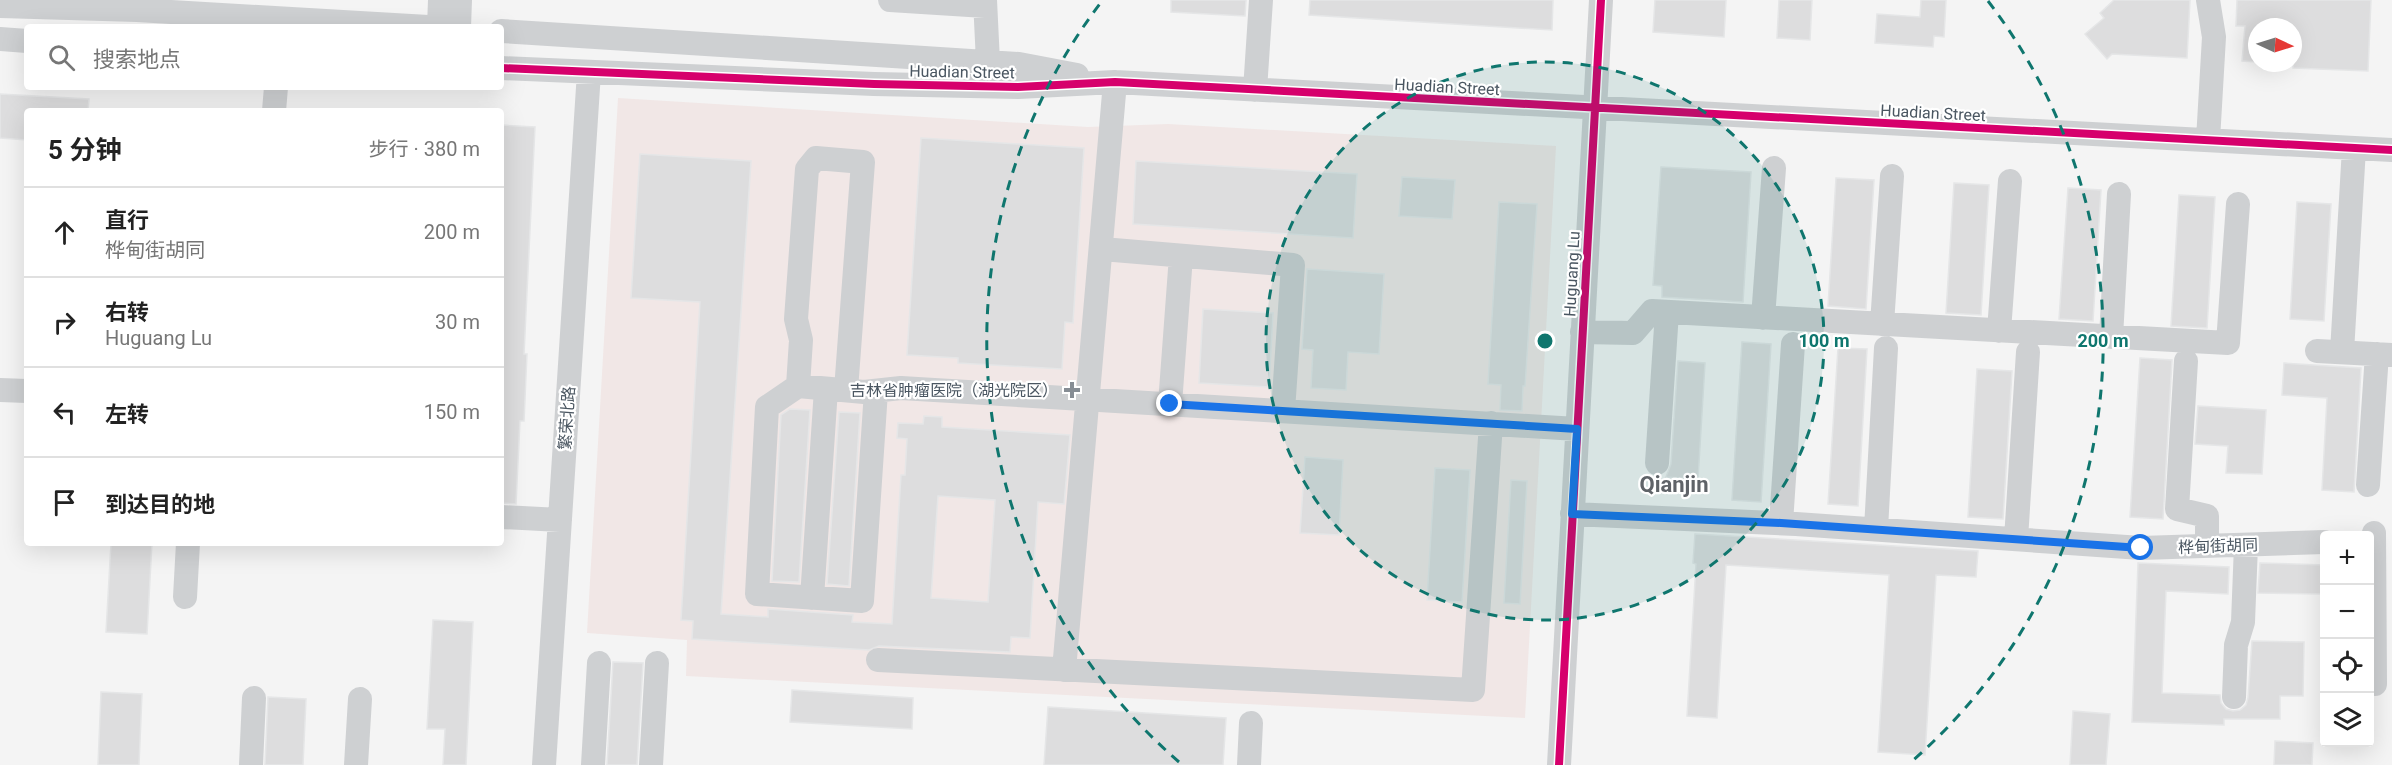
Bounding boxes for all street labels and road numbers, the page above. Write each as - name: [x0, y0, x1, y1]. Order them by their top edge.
- street label: Huadian Street: [909, 62, 1015, 82]
- street label: Huadian Street: [1394, 75, 1500, 99]
- street label: Huadian Street: [1880, 101, 1986, 125]
- street label: Huguang Lu: [1560, 231, 1584, 317]
- street label: 繁荣北路: [555, 385, 579, 451]
- street label: 桦甸街胡同: [2178, 535, 2258, 557]

